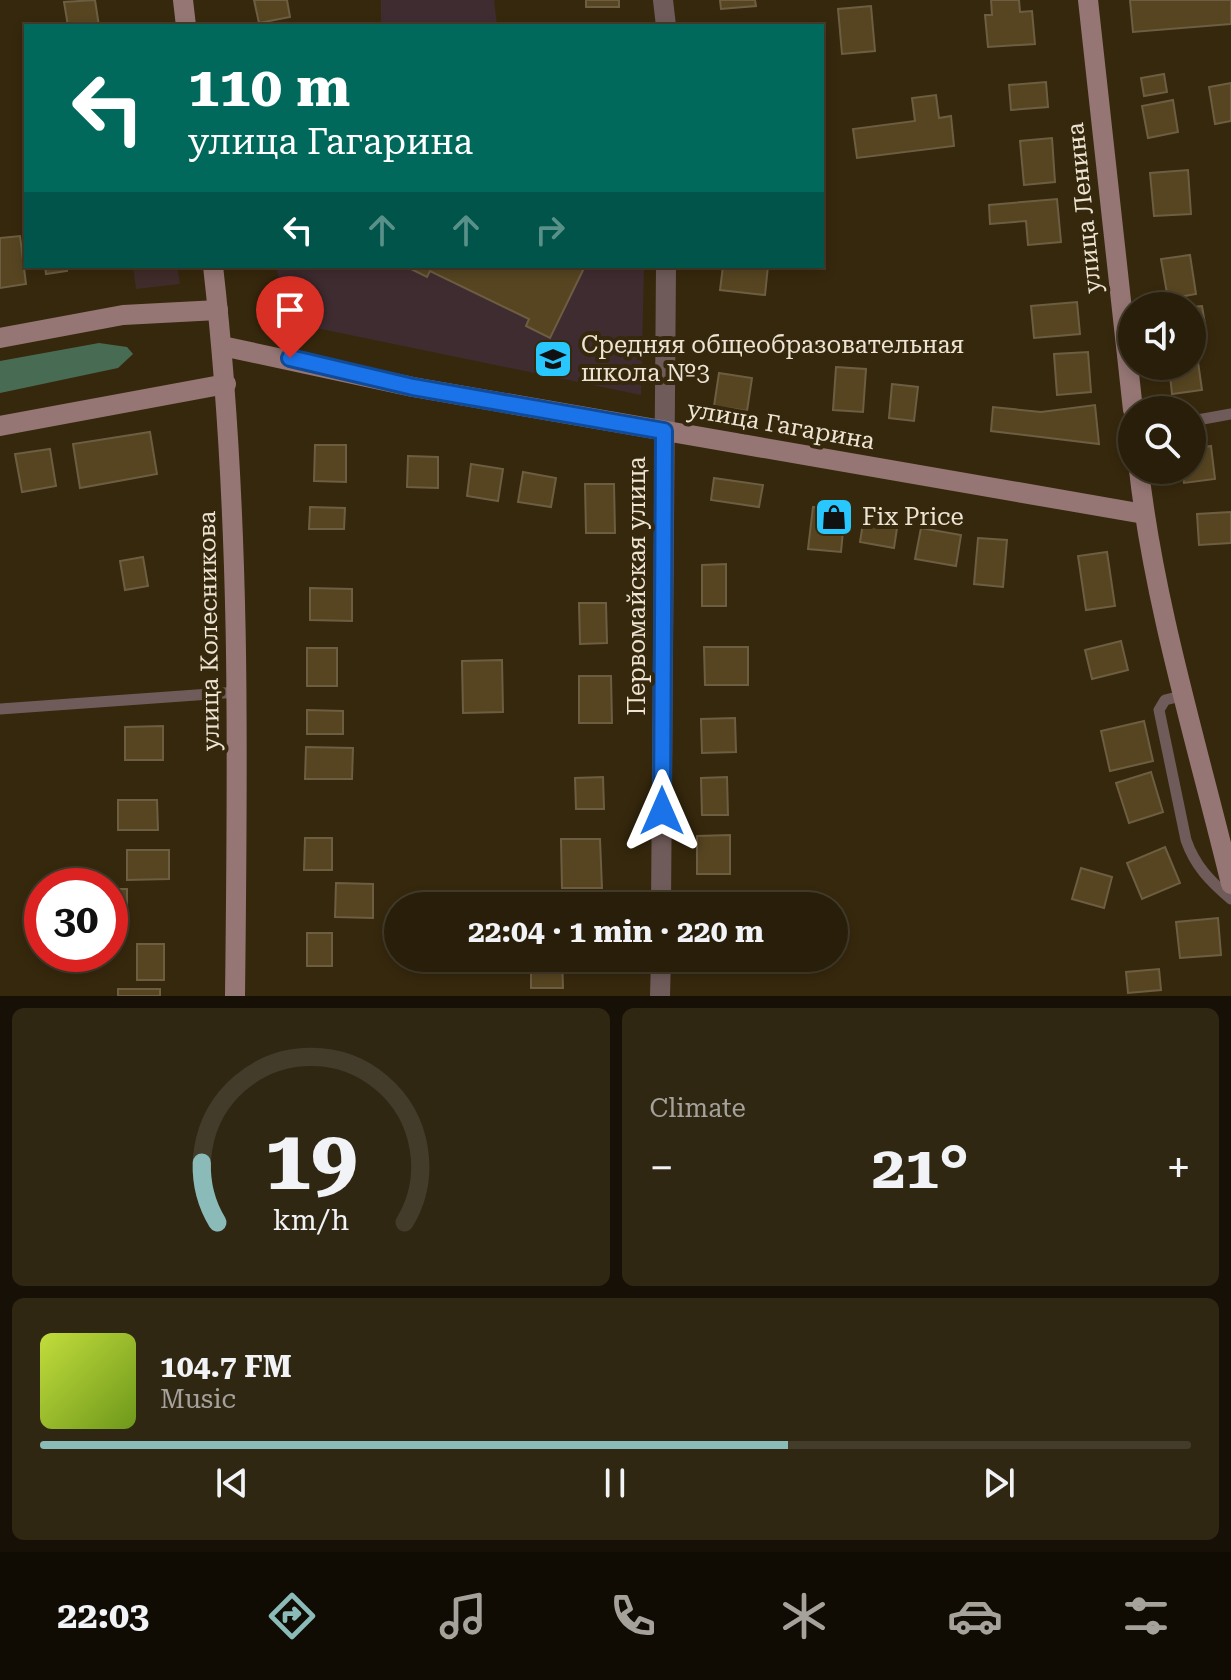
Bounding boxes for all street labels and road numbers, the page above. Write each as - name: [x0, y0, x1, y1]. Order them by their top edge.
- street label: улица Ленина: [1061, 121, 1107, 295]
- street label: улица Гагарина: [685, 395, 877, 455]
- street label: Первомайская улица: [623, 456, 651, 716]
- street label: улица Колесникова: [193, 511, 225, 751]

